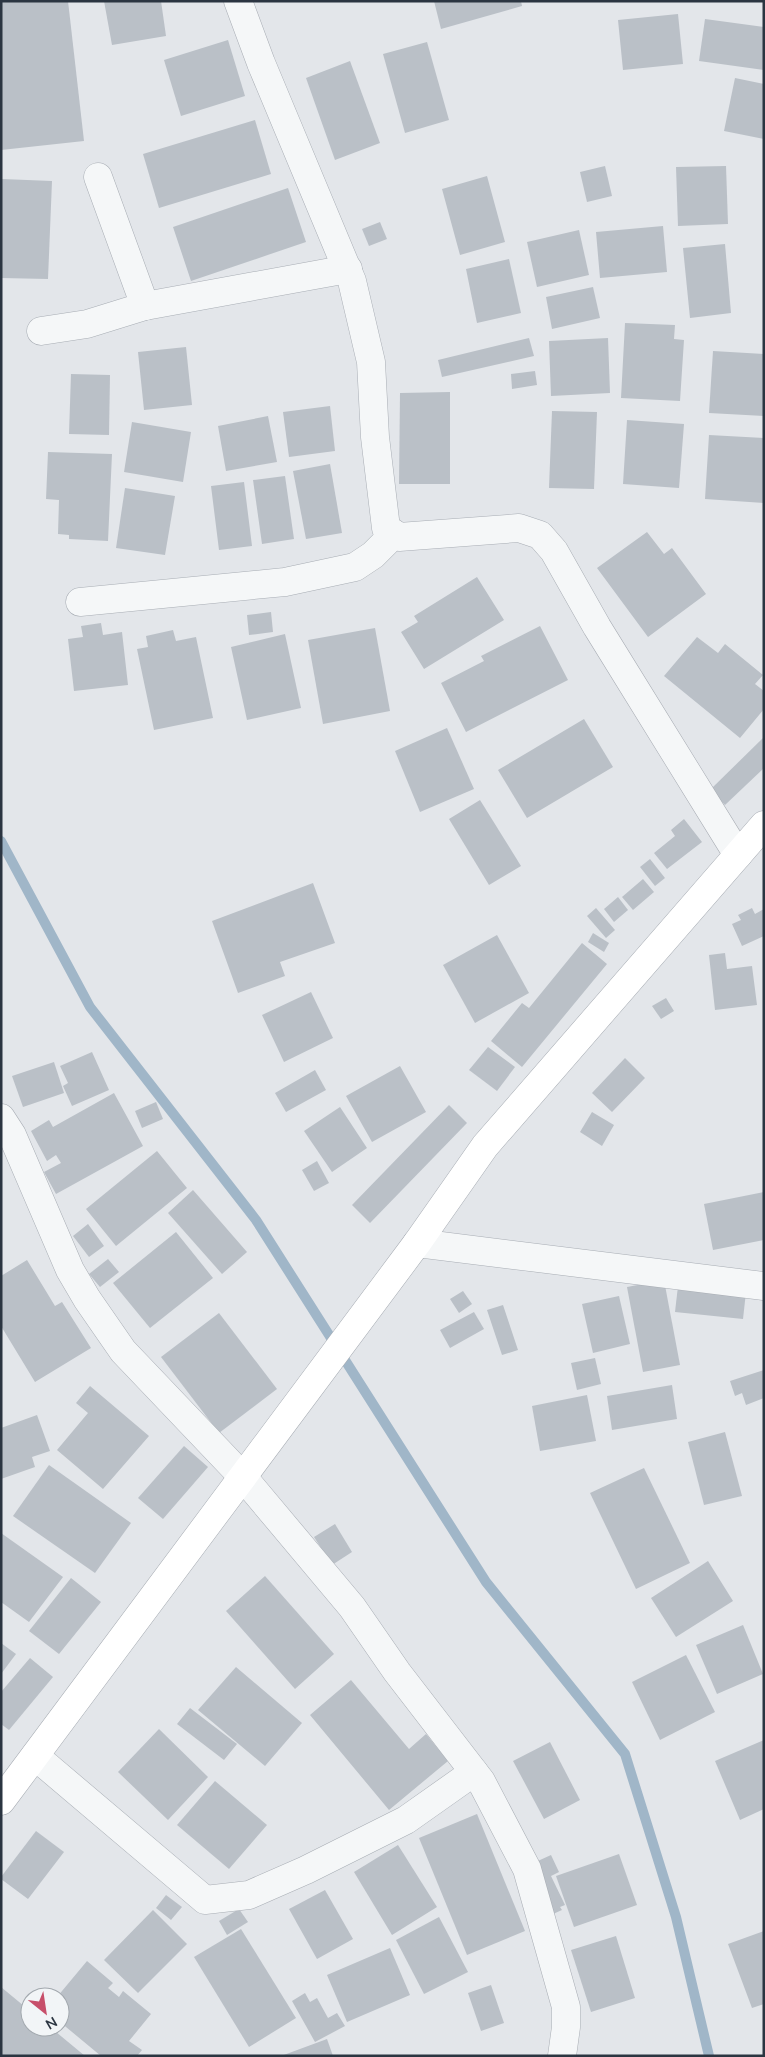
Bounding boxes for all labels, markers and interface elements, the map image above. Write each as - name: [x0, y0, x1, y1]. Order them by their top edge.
- north arrow: [20, 1987, 70, 2037]
- text: N: [42, 2013, 61, 2034]

